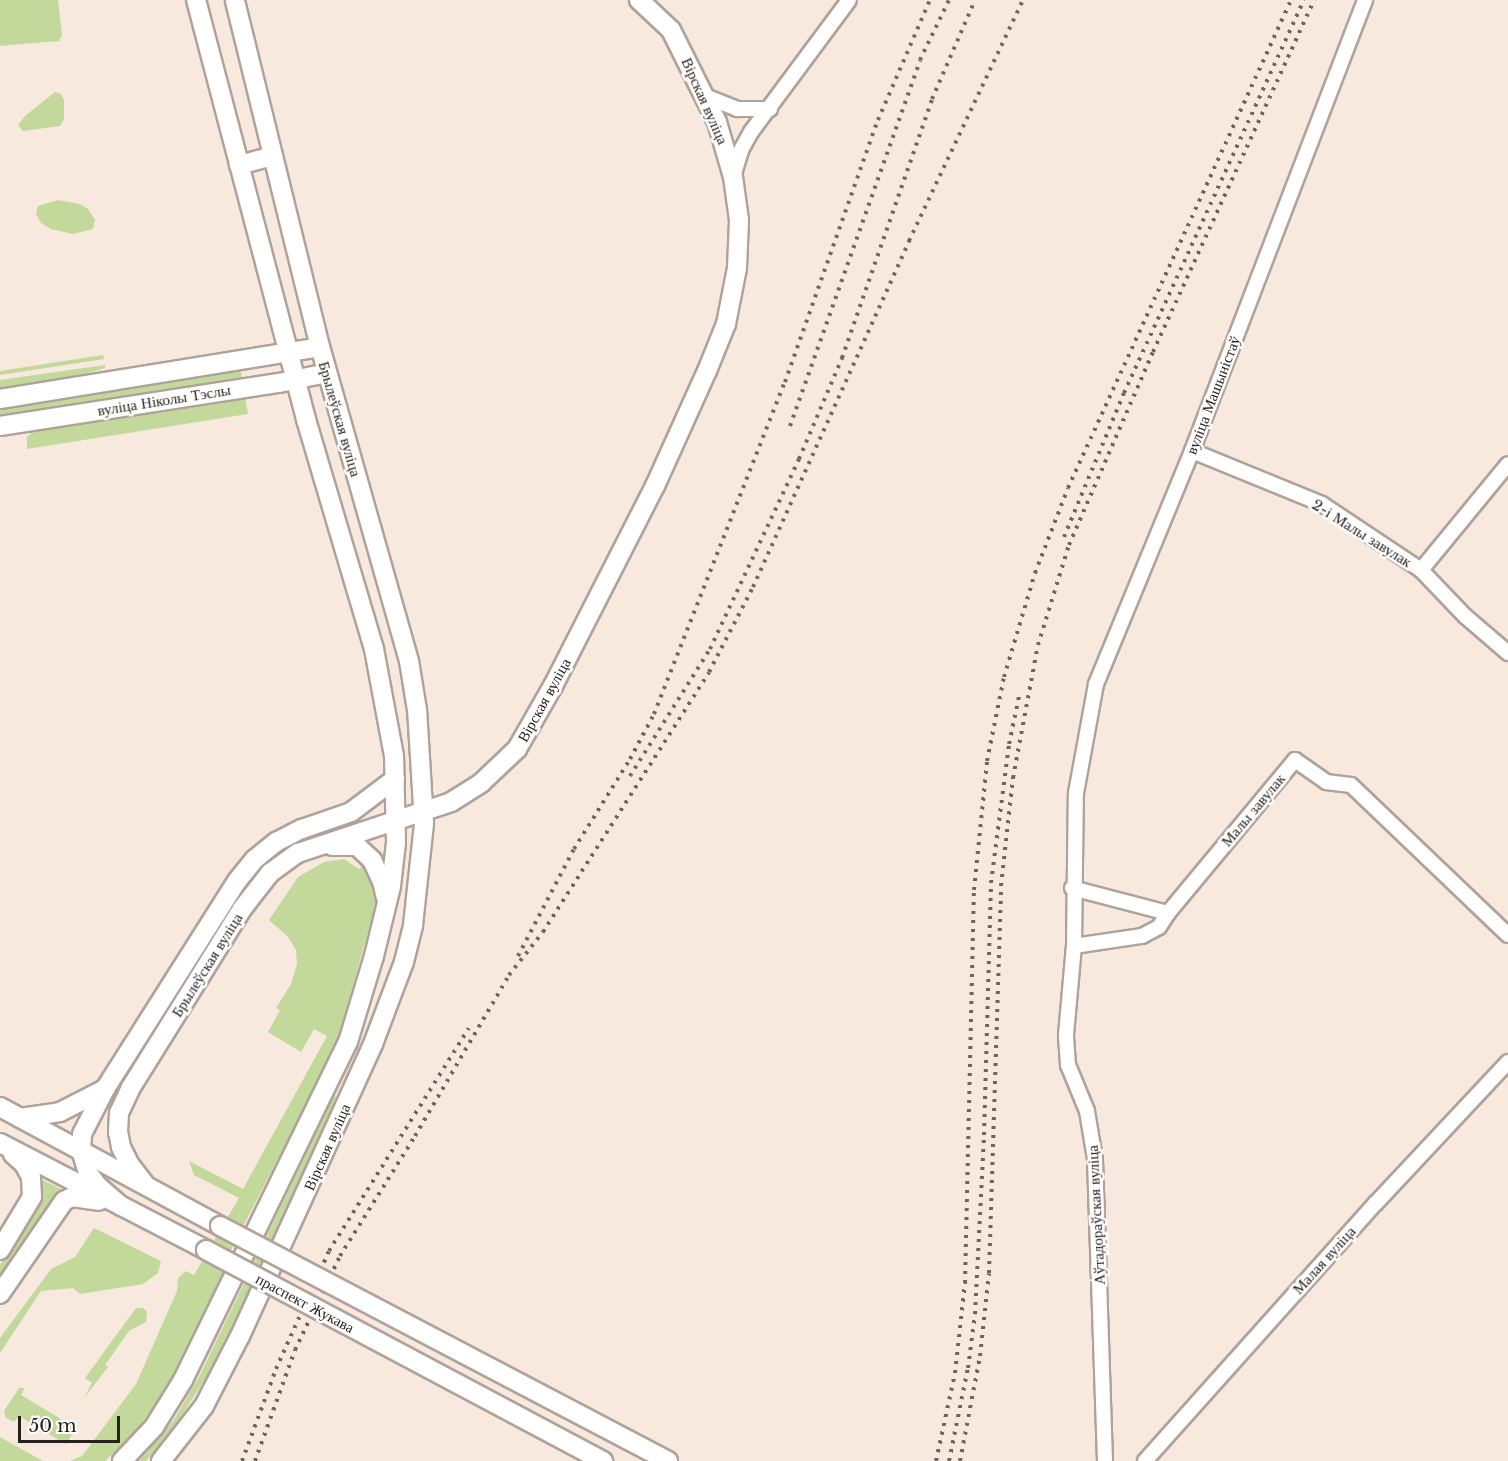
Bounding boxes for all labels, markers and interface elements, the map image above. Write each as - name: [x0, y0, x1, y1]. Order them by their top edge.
- street label: Вірская вуліца: [678, 55, 732, 147]
- street label: вуліца Машыністаў: [1182, 333, 1244, 457]
- street label: Брылеўская вуліца: [315, 359, 365, 479]
- street label: вуліца Ніколы Тэслы: [96, 381, 232, 419]
- street label: 2-і Малы завулак: [1309, 495, 1415, 571]
- street label: Вірская вуліца: [514, 655, 574, 745]
- street label: Малы завулак: [1217, 770, 1289, 850]
- street label: Брылеўская вуліца: [168, 910, 246, 1020]
- street label: Вірская вуліца: [300, 1101, 354, 1193]
- street label: Аўтадораўская вуліца: [1083, 1145, 1109, 1285]
- street label: Малая вуліца: [1289, 1222, 1359, 1298]
- street label: праспект Жукава: [253, 1269, 357, 1337]
- scale bar: [21, 1404, 123, 1442]
- text: 50 m: [29, 1415, 77, 1437]

